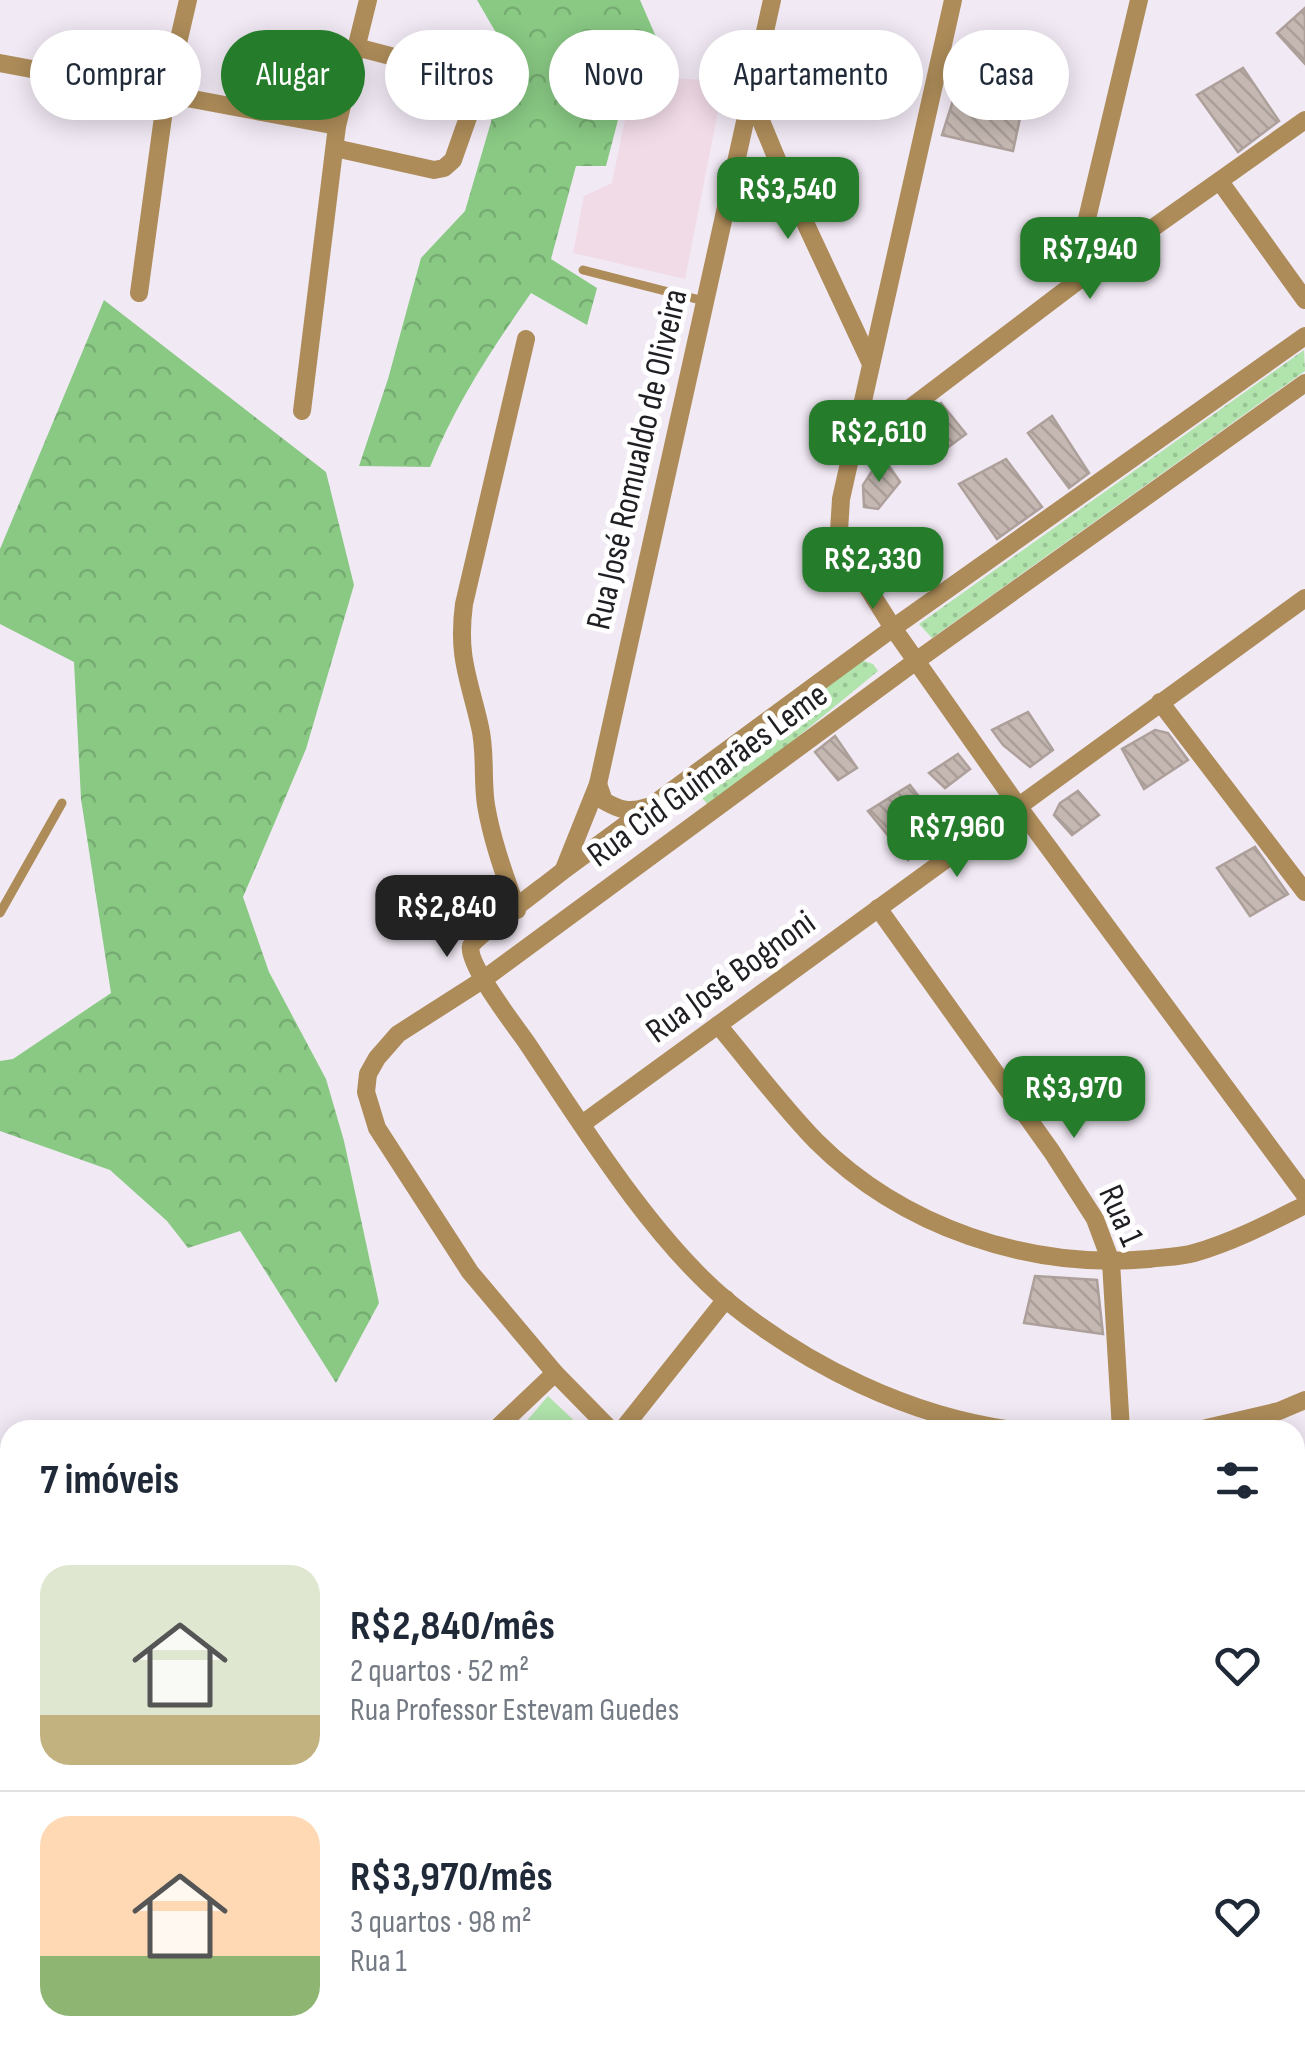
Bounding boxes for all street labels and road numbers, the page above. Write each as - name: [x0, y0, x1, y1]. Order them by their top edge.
- street label: Rua José Romualdo de Oliveira: [577, 285, 698, 634]
- street label: Rua Cid Guimarães Leme: [579, 674, 836, 877]
- street label: Rua José Bognoni: [638, 901, 824, 1053]
- street label: Rua 1: [1088, 1179, 1153, 1253]

